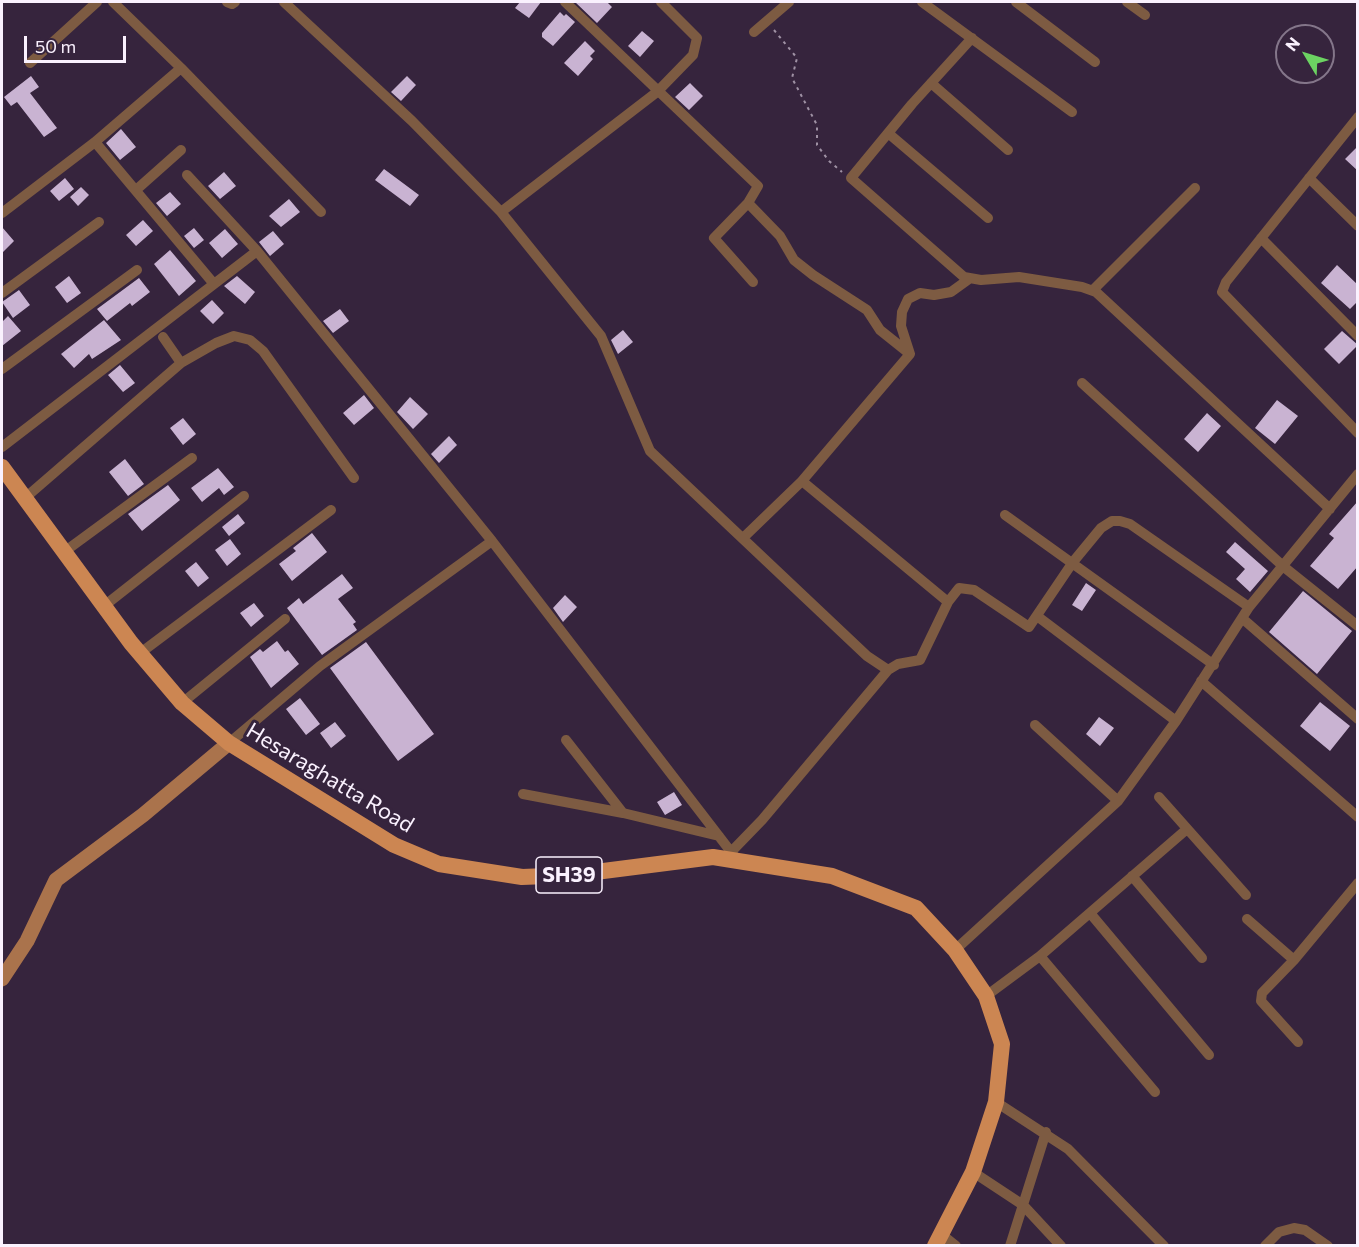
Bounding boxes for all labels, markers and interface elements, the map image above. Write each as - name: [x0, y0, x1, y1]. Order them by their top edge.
- scale bar: [27, 24, 129, 62]
- north arrow: [1275, 24, 1335, 84]
- text: N: [1281, 33, 1303, 54]
- text: 50 m: [35, 35, 76, 57]
- street label: Hesaraghatta Road: [241, 718, 419, 838]
- road number: SH39: [536, 857, 602, 893]

